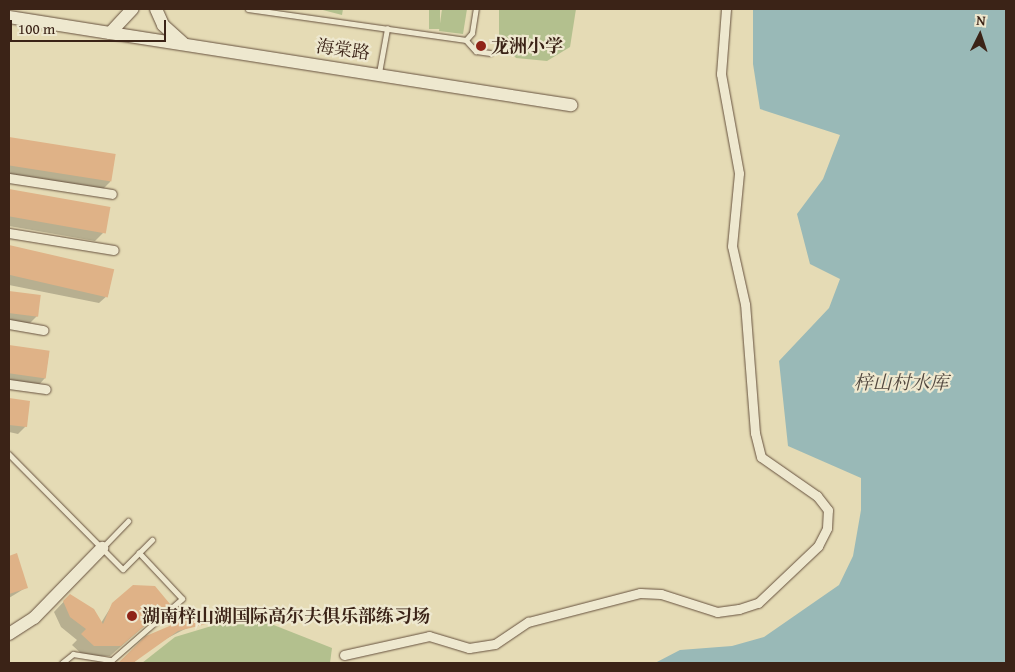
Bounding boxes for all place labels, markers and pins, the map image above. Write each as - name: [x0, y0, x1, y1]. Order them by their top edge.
- place label: 龙洲小学: [491, 35, 563, 57]
- marker: 龙洲小学: [475, 40, 487, 52]
- place label: 湖南梓山湖国际高尔夫俱乐部练习场: [142, 605, 430, 627]
- marker: 湖南梓山湖国际高尔夫俱乐部练习场: [126, 610, 138, 622]

